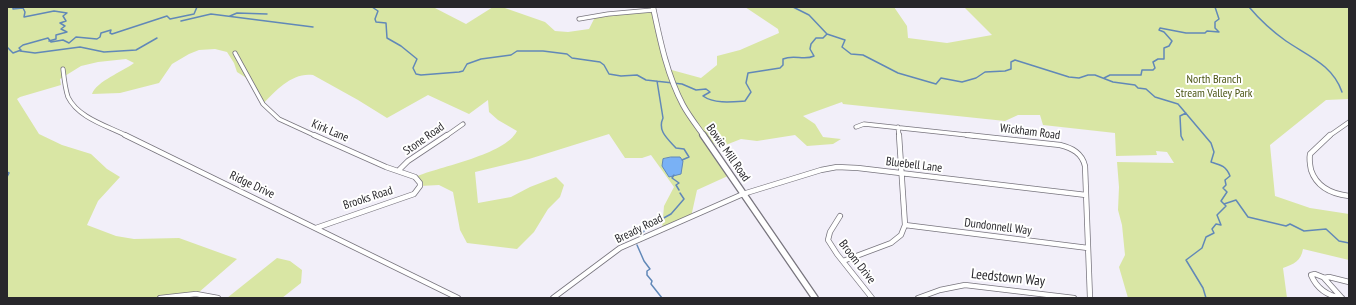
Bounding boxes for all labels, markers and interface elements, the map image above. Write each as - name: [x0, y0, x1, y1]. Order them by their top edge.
- park label: North Branch Stream Valley Park: [1176, 73, 1252, 101]
- street label: Kirk Lane: [309, 117, 351, 145]
- street label: Stone Road: [401, 120, 447, 158]
- street label: Wickham Road: [999, 121, 1061, 143]
- street label: Bowie Mill Road: [703, 122, 753, 184]
- street label: Bluebell Lane: [885, 154, 943, 176]
- street label: Ridge Drive: [227, 168, 277, 202]
- street label: Brooks Road: [342, 183, 394, 213]
- street label: Bready Road: [613, 211, 665, 247]
- street label: Dundonnell Way: [963, 216, 1033, 238]
- street label: Broom Drive: [835, 237, 879, 287]
- street label: Leedstown Way: [970, 266, 1046, 290]

